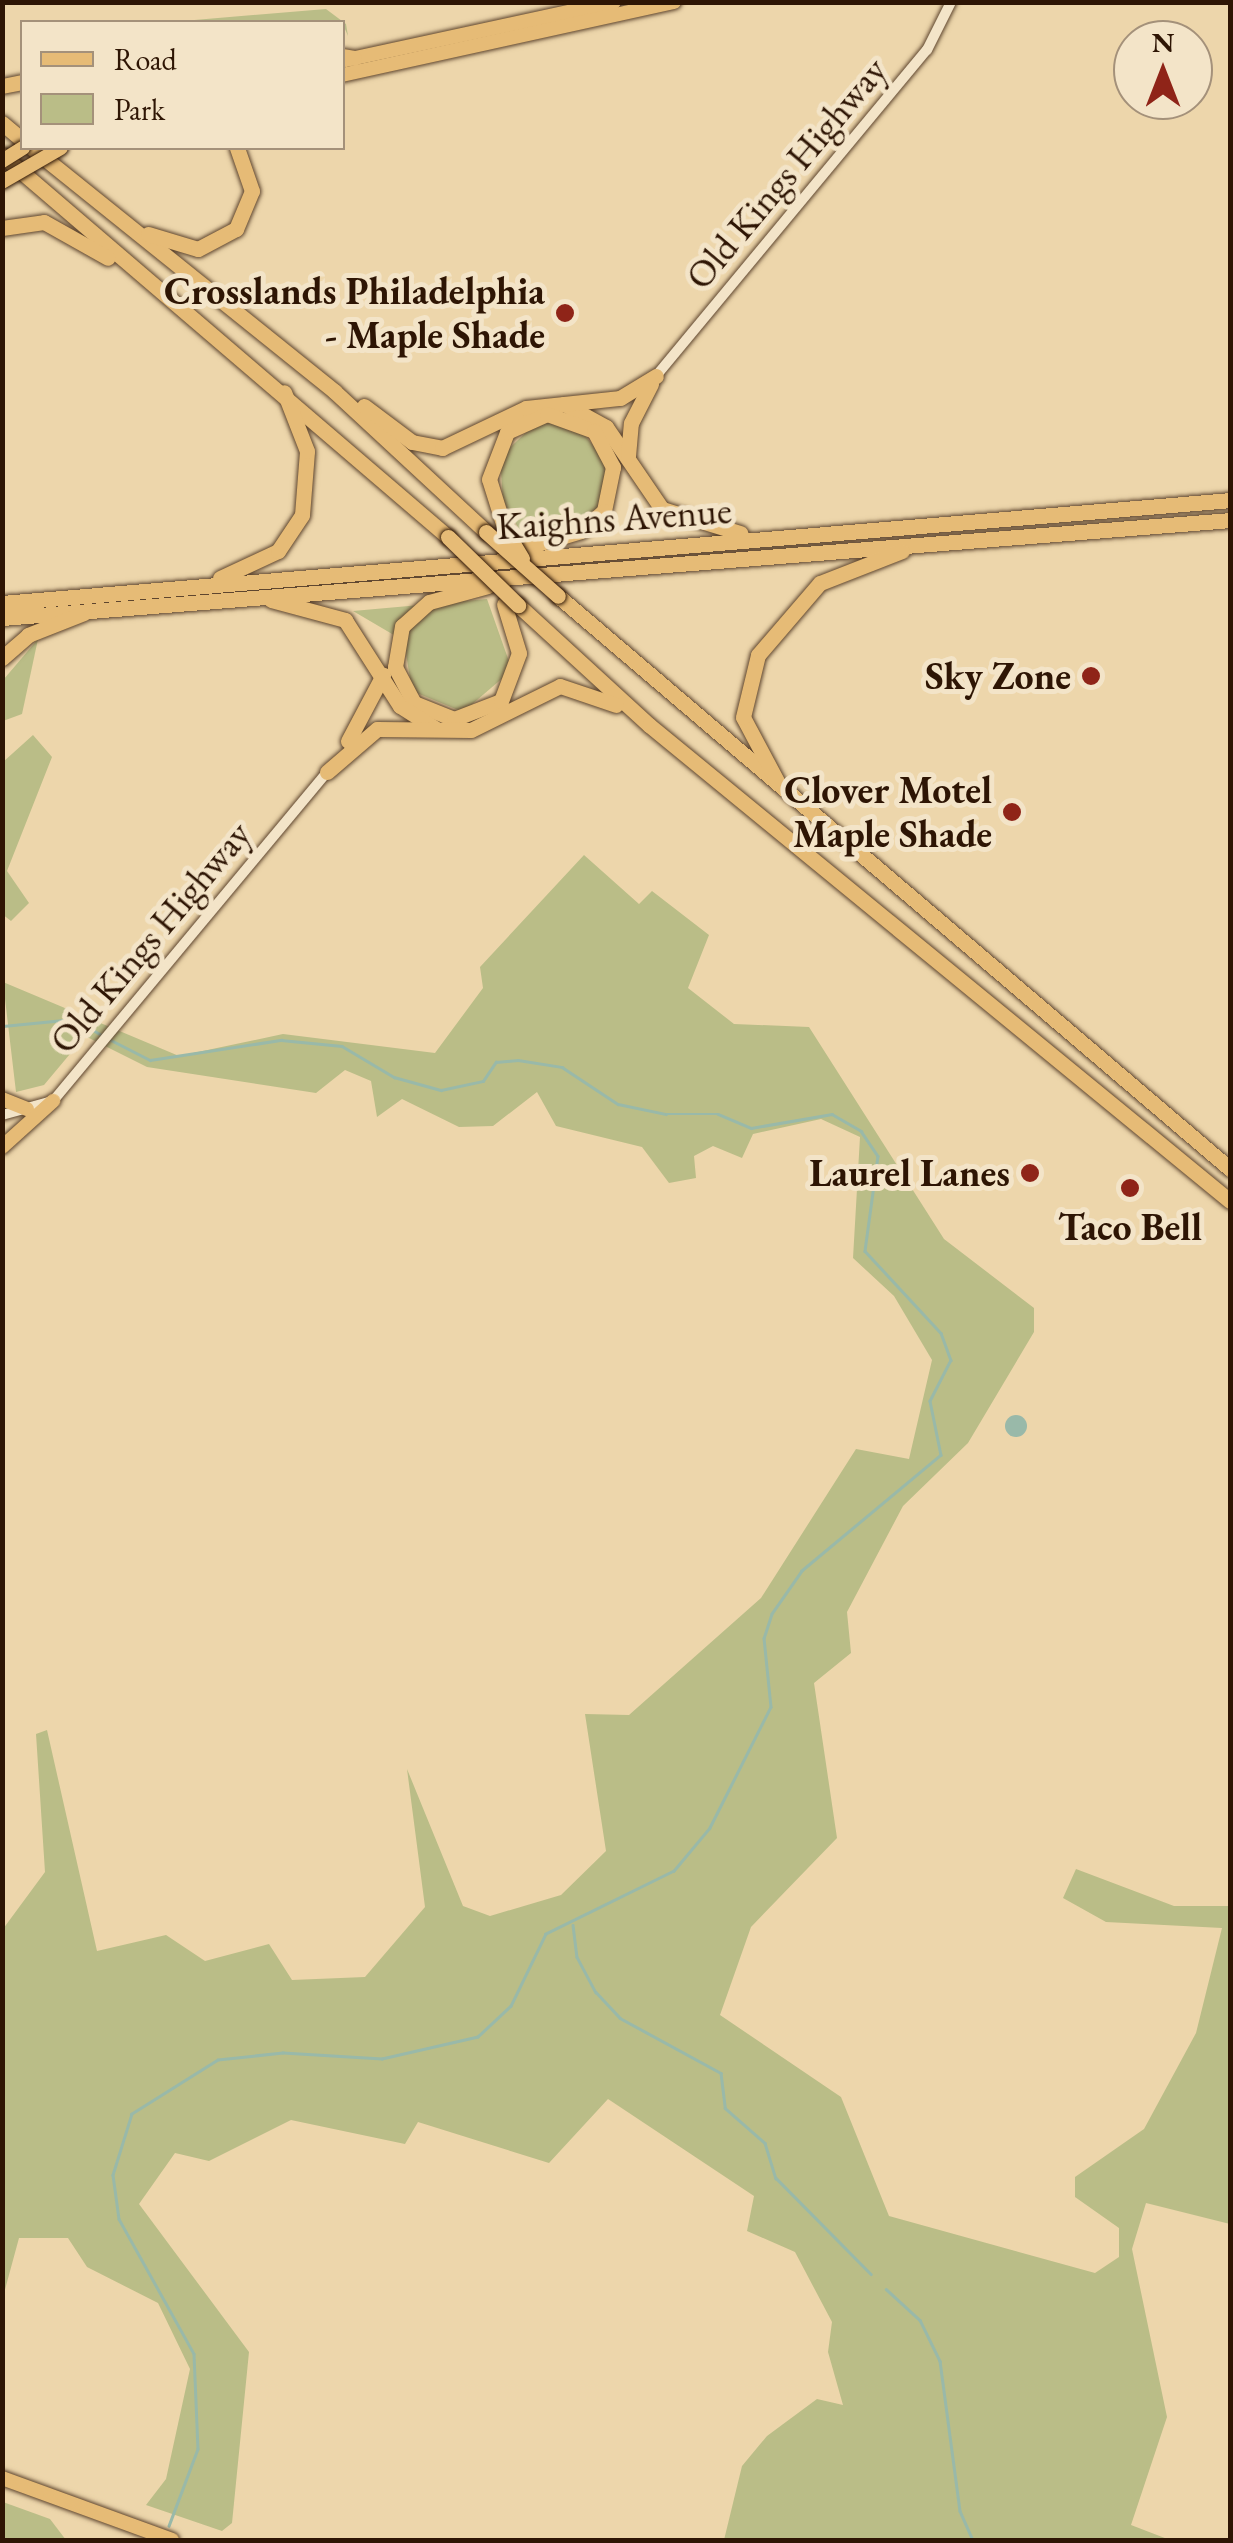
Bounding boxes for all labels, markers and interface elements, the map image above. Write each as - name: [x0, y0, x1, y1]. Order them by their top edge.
- legend: [20, 20, 345, 150]
- north arrow: [1113, 20, 1213, 120]
- text: N: [1152, 24, 1174, 60]
- text: Road: [114, 40, 177, 79]
- street label: Old Kings Highway: [676, 48, 896, 298]
- text: Park: [114, 90, 165, 129]
- place label: Crosslands Philadelphia - Maple Shade: [164, 268, 545, 358]
- marker: Crosslands Philadelphia - Maple Shade: [554, 302, 576, 324]
- street label: Kaighns Avenue: [495, 487, 733, 549]
- place label: Sky Zone: [925, 653, 1071, 699]
- marker: Sky Zone: [1080, 665, 1102, 687]
- place label: Clover Motel Maple Shade: [784, 767, 992, 856]
- marker: Clover Motel Maple Shade: [1001, 801, 1023, 823]
- street label: Old Kings Highway: [40, 812, 260, 1062]
- place label: Laurel Lanes: [809, 1150, 1010, 1196]
- marker: Laurel Lanes: [1019, 1162, 1041, 1184]
- marker: Taco Bell: [1119, 1177, 1141, 1199]
- place label: Taco Bell: [1058, 1204, 1202, 1250]

